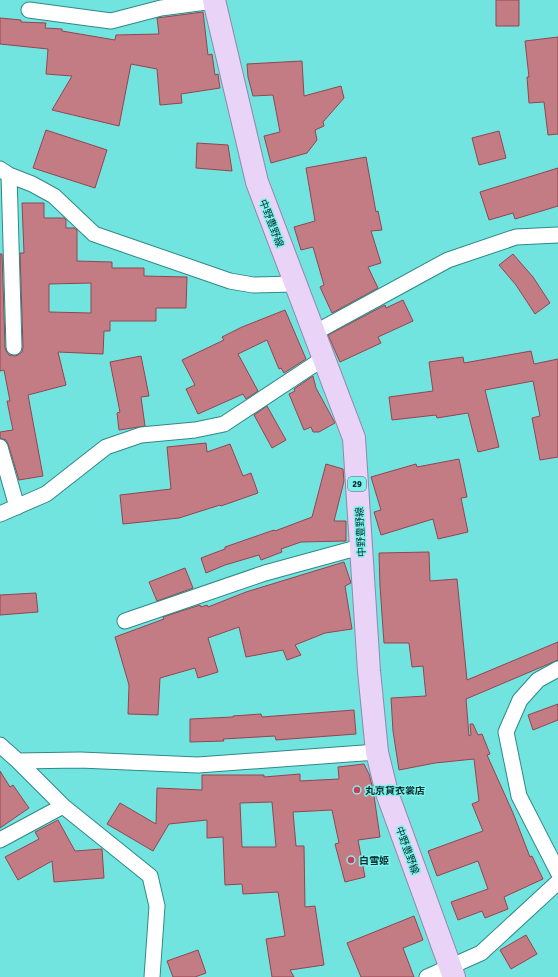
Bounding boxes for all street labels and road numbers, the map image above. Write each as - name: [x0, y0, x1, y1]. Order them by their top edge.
- street label: 中野豊野線: [257, 198, 286, 249]
- road number: 29: [348, 477, 366, 491]
- street label: 中野豊野線: [354, 507, 368, 557]
- street label: 中野豊野線: [393, 825, 421, 876]

